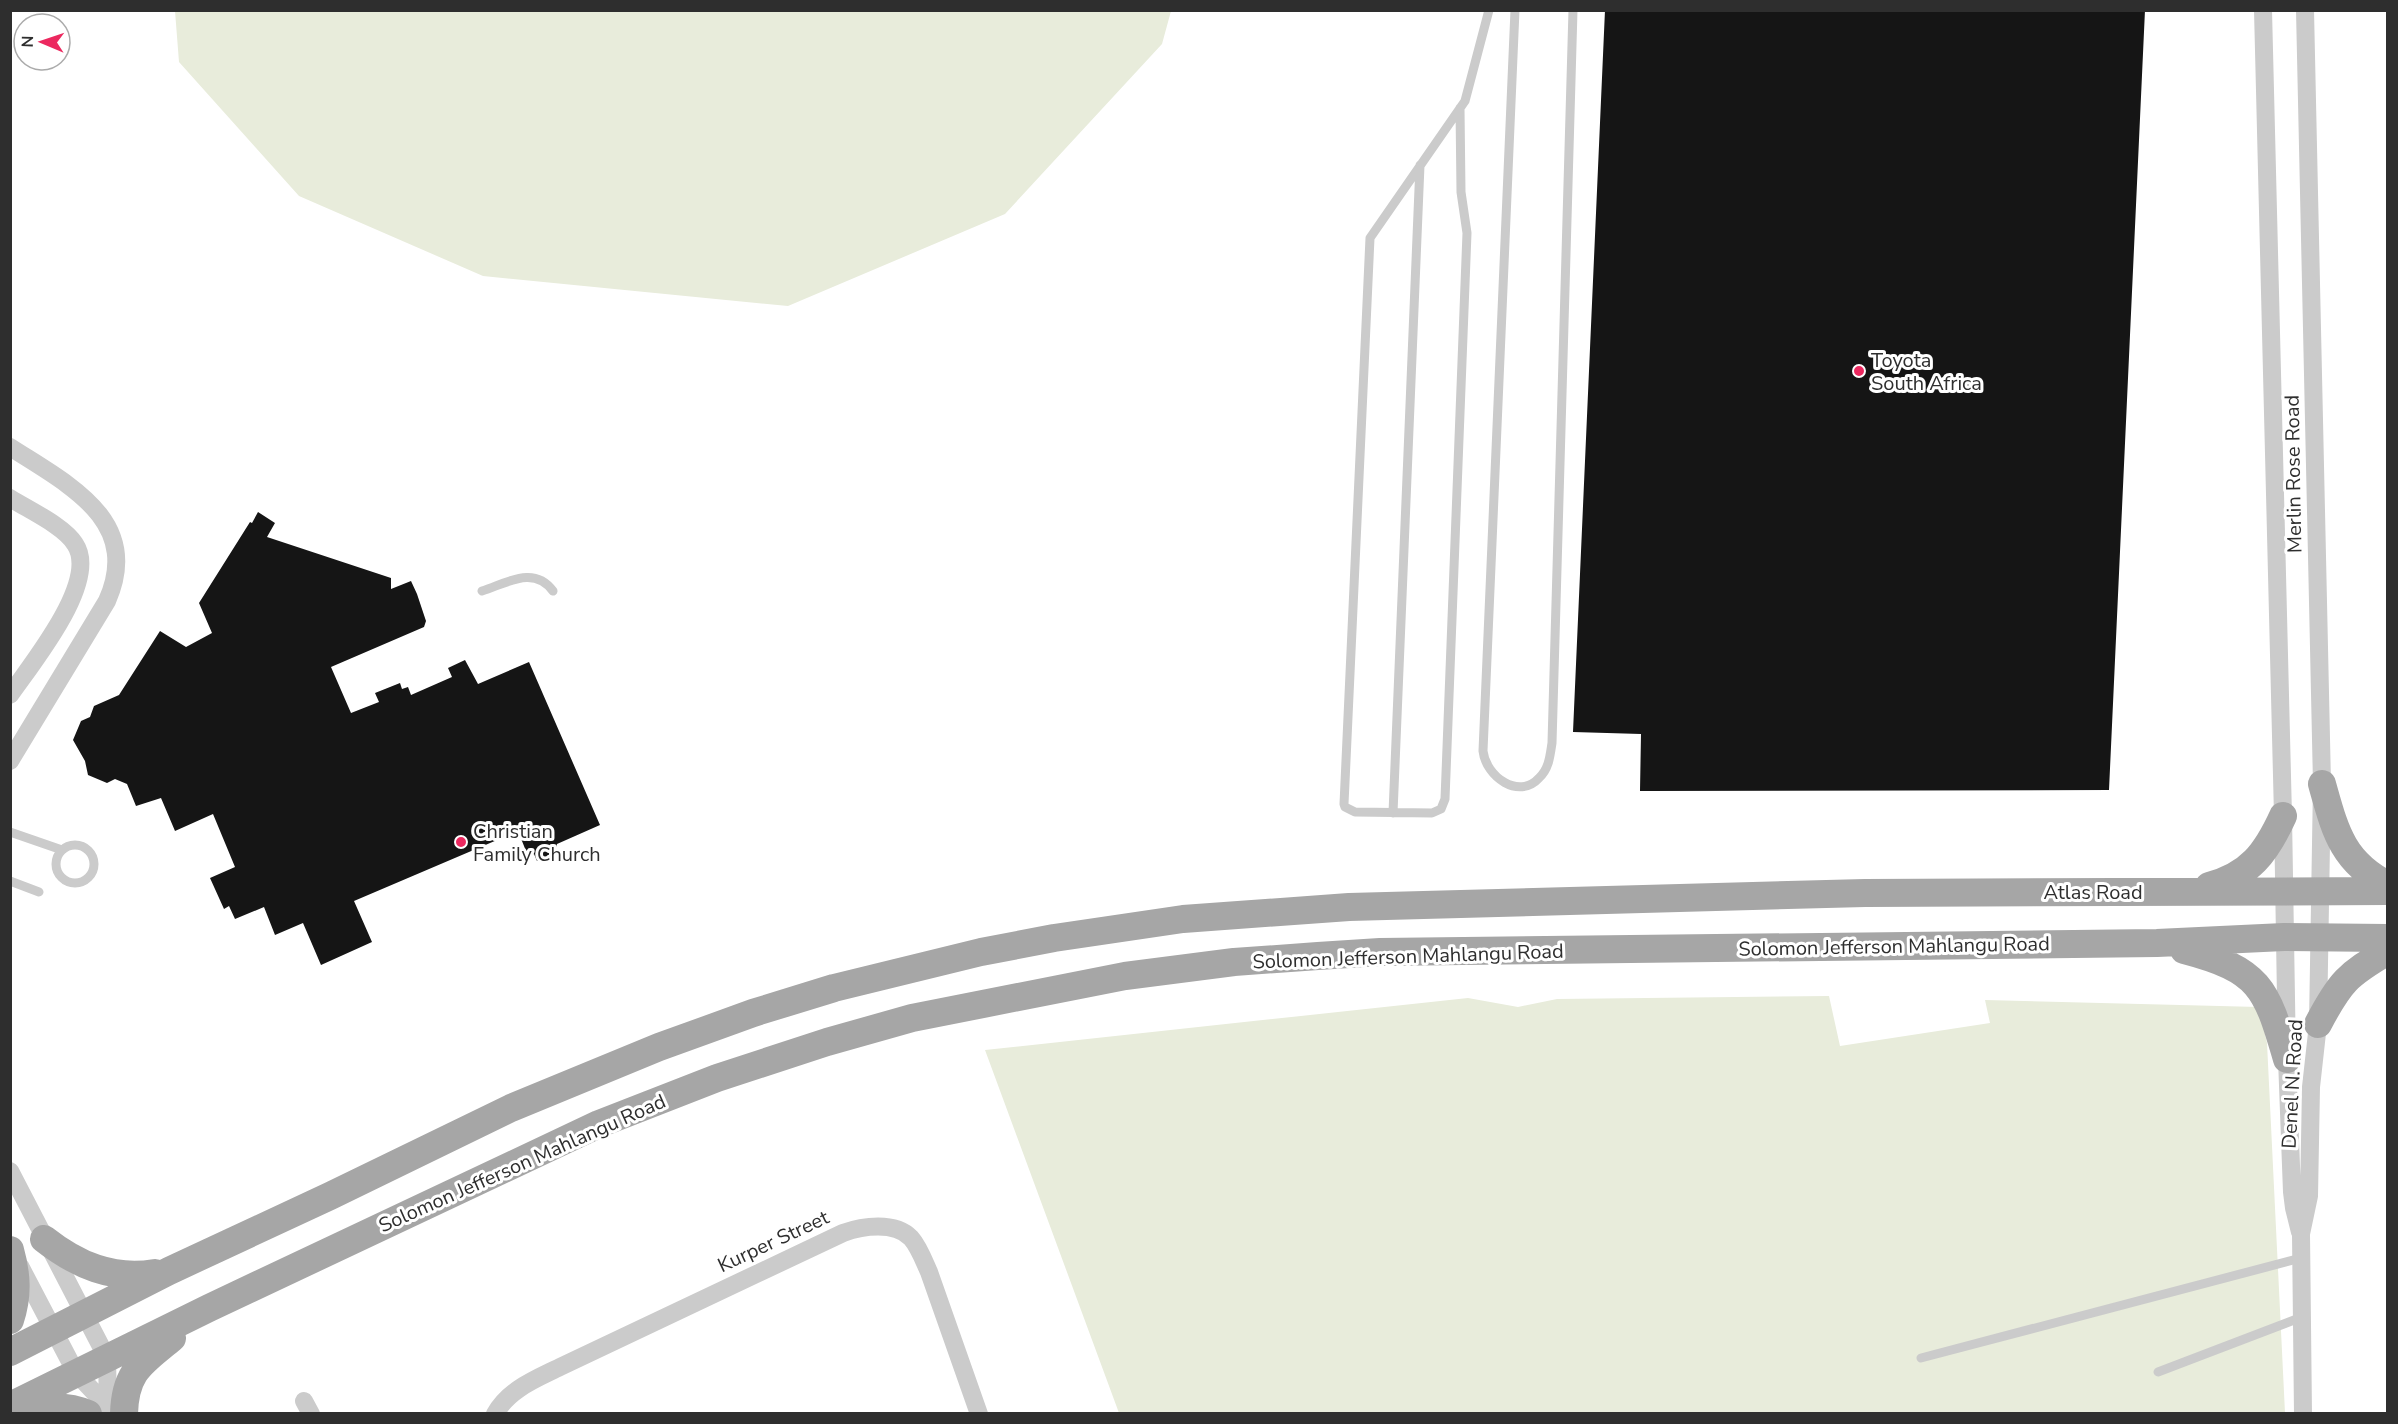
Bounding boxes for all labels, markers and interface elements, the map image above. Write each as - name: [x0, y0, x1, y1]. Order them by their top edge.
- north arrow: [12, 12, 72, 72]
- text: N: [17, 35, 39, 48]
- place label: Toyota South Africa: [1871, 347, 1982, 397]
- marker: Toyota South Africa: [1852, 364, 1866, 378]
- street label: Merlin Rose Road: [2279, 395, 2308, 553]
- place label: Christian Family Church: [473, 818, 601, 868]
- marker: Christian Family Church: [454, 835, 468, 849]
- street label: Atlas Road: [2043, 879, 2143, 906]
- street label: Solomon Jefferson Mahlangu Road: [1738, 930, 2050, 963]
- street label: Solomon Jefferson Mahlangu Road: [1252, 938, 1564, 975]
- street label: Denel N. Road: [2276, 1019, 2309, 1149]
- street label: Solomon Jefferson Mahlangu Road: [374, 1088, 670, 1239]
- street label: Kurper Street: [713, 1203, 834, 1279]

